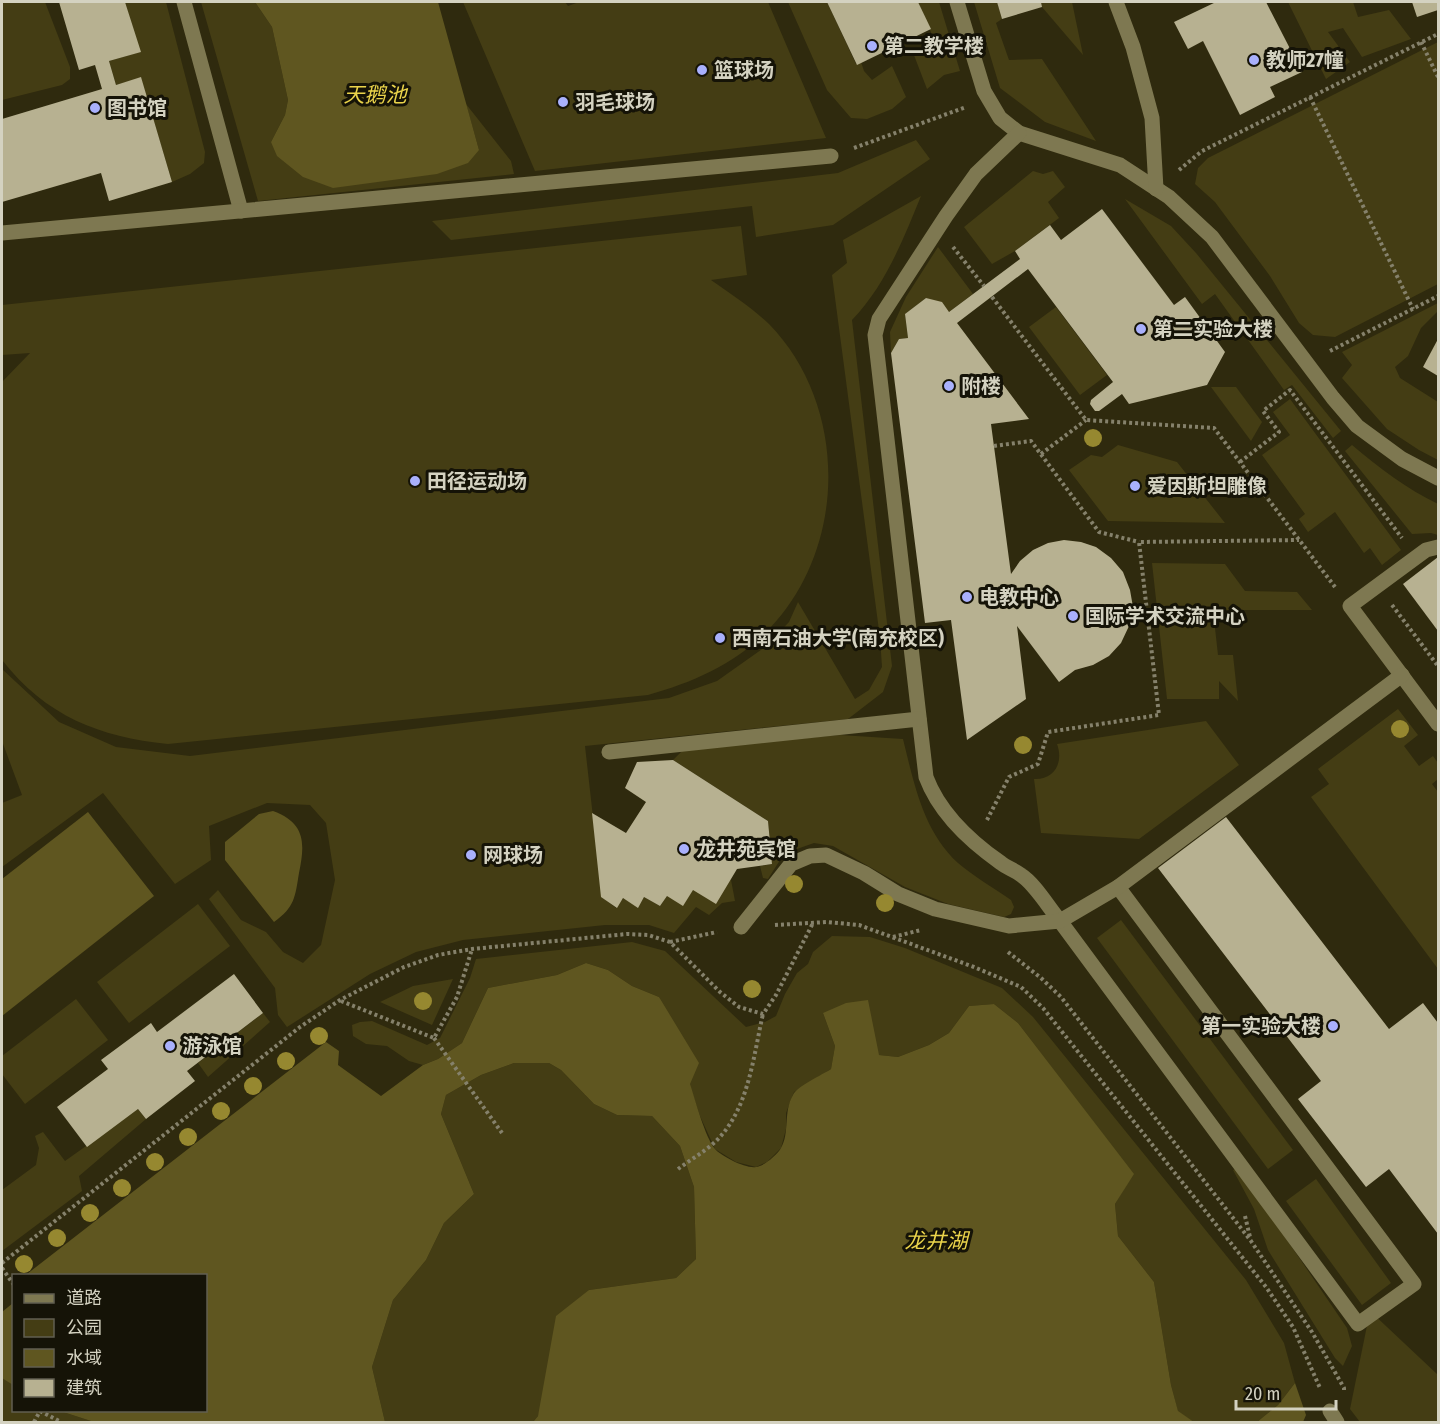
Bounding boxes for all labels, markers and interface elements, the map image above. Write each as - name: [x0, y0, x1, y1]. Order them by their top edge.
- place label: 第二教学楼: [884, 34, 984, 58]
- marker: 第二教学楼: [865, 39, 879, 53]
- place label: 教师27幢: [1266, 48, 1344, 72]
- marker: 教师27幢: [1247, 53, 1261, 67]
- place label: 篮球场: [714, 58, 774, 82]
- marker: 篮球场: [695, 63, 709, 77]
- water label: 天鹅池: [344, 82, 408, 108]
- place label: 羽毛球场: [575, 90, 655, 114]
- marker: 羽毛球场: [556, 95, 570, 109]
- place label: 图书馆: [107, 96, 167, 120]
- marker: 图书馆: [88, 101, 102, 115]
- place label: 第二实验大楼: [1153, 317, 1273, 341]
- marker: 第二实验大楼: [1134, 322, 1148, 336]
- place label: 附楼: [961, 374, 1001, 398]
- marker: 附楼: [942, 379, 956, 393]
- place label: 田径运动场: [427, 469, 527, 493]
- marker: 田径运动场: [408, 474, 422, 488]
- place label: 爱因斯坦雕像: [1147, 474, 1267, 498]
- marker: 爱因斯坦雕像: [1128, 479, 1142, 493]
- place label: 电教中心: [979, 585, 1059, 609]
- marker: 电教中心: [960, 590, 974, 604]
- place label: 国际学术交流中心: [1085, 604, 1245, 628]
- marker: 国际学术交流中心: [1066, 609, 1080, 623]
- place label: 西南石油大学(南充校区): [732, 626, 944, 650]
- marker: 西南石油大学(南充校区): [713, 631, 727, 645]
- place label: 龙井苑宾馆: [696, 837, 796, 861]
- marker: 龙井苑宾馆: [677, 842, 691, 856]
- place label: 网球场: [483, 843, 543, 867]
- marker: 网球场: [464, 848, 478, 862]
- place label: 第一实验大楼: [1201, 1014, 1321, 1038]
- marker: 第一实验大楼: [1326, 1019, 1340, 1033]
- place label: 游泳馆: [182, 1034, 242, 1058]
- marker: 游泳馆: [163, 1039, 177, 1053]
- water label: 龙井湖: [905, 1228, 970, 1254]
- legend: [12, 1274, 207, 1412]
- text: 道路: [66, 1287, 102, 1309]
- text: 公园: [66, 1317, 102, 1339]
- text: 水域: [66, 1347, 102, 1369]
- scale bar: [1236, 1373, 1336, 1411]
- text: 建筑: [66, 1377, 102, 1399]
- text: 20 m: [1245, 1383, 1280, 1405]

